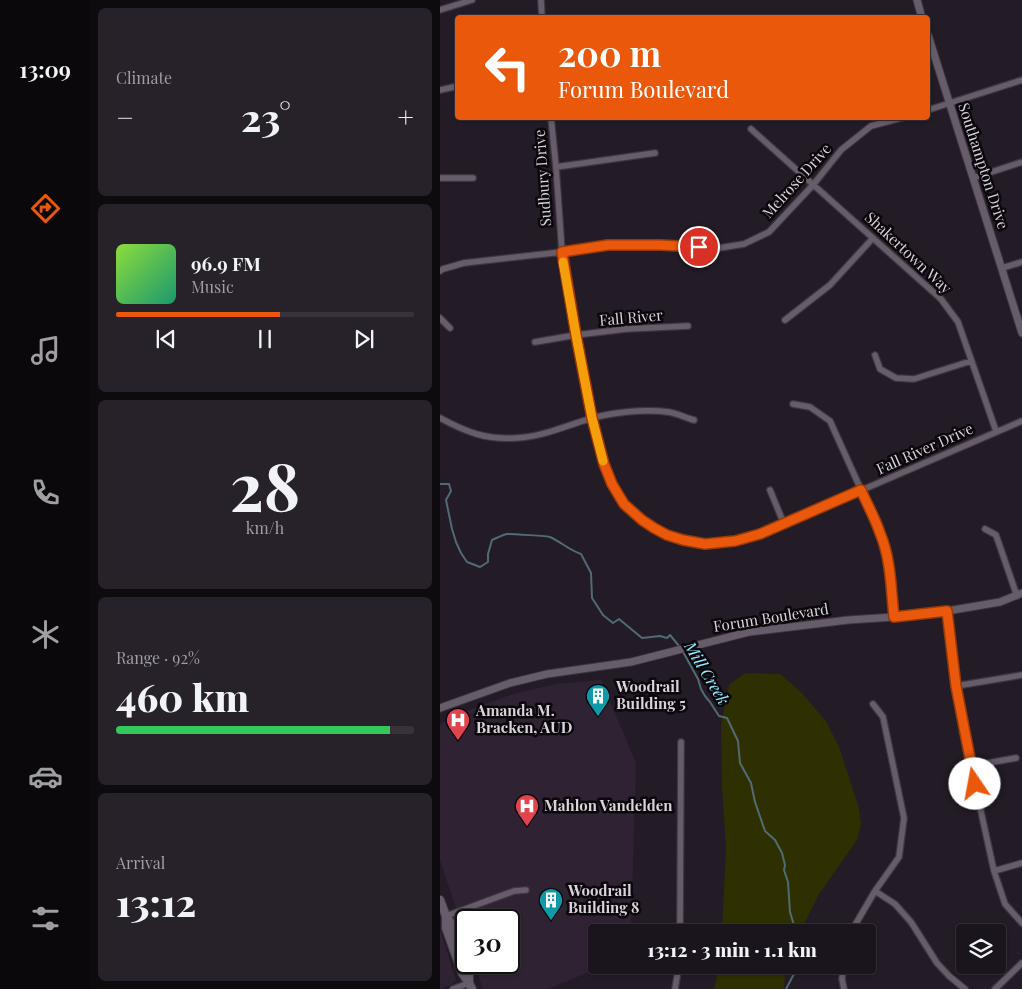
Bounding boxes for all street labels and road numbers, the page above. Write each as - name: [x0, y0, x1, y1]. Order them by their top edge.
- street label: Southampton Drive: [954, 100, 1014, 231]
- street label: Sudbury Drive: [529, 129, 555, 227]
- street label: Melrose Drive: [757, 139, 835, 222]
- street label: Shakertown Way: [861, 207, 957, 298]
- street label: Fall River: [598, 304, 664, 330]
- street label: Fall River Drive: [873, 418, 976, 478]
- street label: Forum Boulevard: [712, 598, 830, 636]

